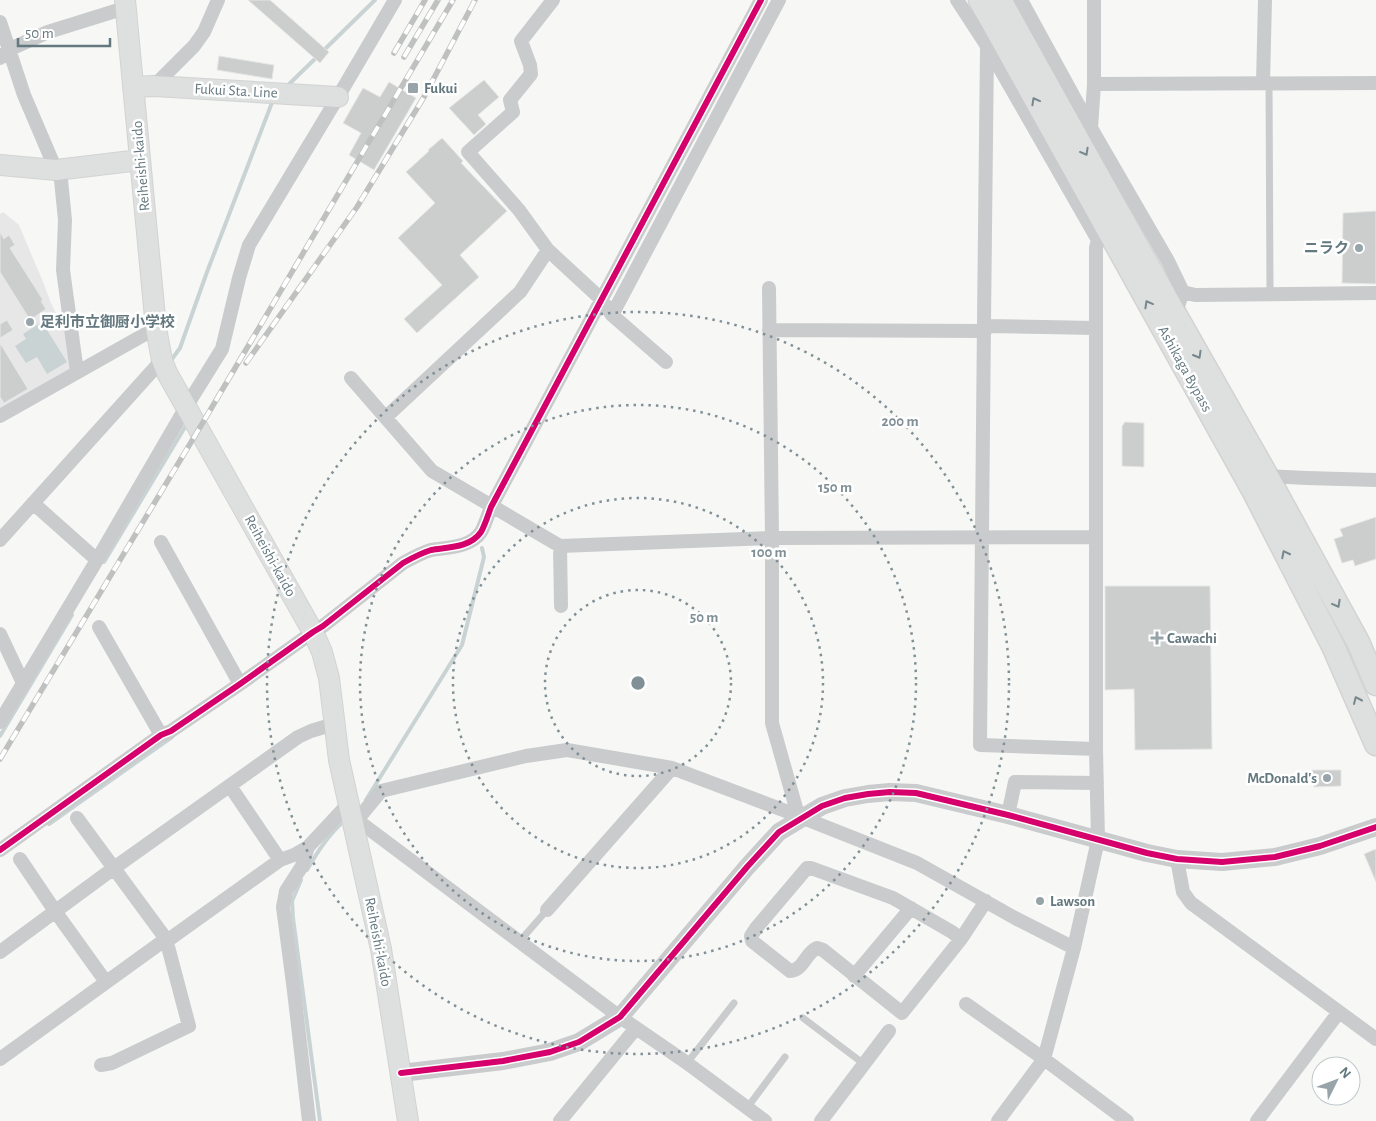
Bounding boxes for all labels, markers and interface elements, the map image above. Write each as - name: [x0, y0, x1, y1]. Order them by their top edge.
- scale bar: [18, 15, 110, 47]
- text: 50 m: [25, 26, 54, 41]
- street label: Fukui Sta. Line: [194, 81, 278, 101]
- marker: Fukui: [406, 81, 420, 95]
- place label: Fukui: [424, 81, 457, 96]
- one-way arrow: [1032, 97, 1042, 106]
- street label: Reiheishi-kaido: [130, 120, 152, 212]
- one-way arrow: [1078, 147, 1088, 156]
- place label: ニラク: [1304, 240, 1349, 256]
- marker: ニラク: [1353, 242, 1365, 254]
- one-way arrow: [1145, 300, 1155, 309]
- place label: 足利市立御厨小学校: [40, 314, 175, 330]
- marker: 足利市立御厨小学校: [24, 316, 36, 328]
- street label: Ashikaga Bypass: [1155, 323, 1215, 415]
- one-way arrow: [1192, 350, 1202, 359]
- text: 200 m: [881, 414, 919, 429]
- text: 150 m: [818, 480, 852, 495]
- street label: Reiheishi-kaido: [242, 513, 298, 599]
- text: 100 m: [751, 545, 787, 560]
- one-way arrow: [1281, 550, 1291, 559]
- one-way arrow: [1331, 598, 1341, 607]
- text: 50 m: [690, 610, 718, 625]
- place label: Cawachi: [1167, 631, 1217, 646]
- marker: Cawachi: [1151, 632, 1163, 644]
- centre of rings: [629, 674, 647, 692]
- one-way arrow: [1352, 696, 1363, 705]
- place label: McDonald's: [1247, 771, 1317, 786]
- marker: McDonald's: [1321, 772, 1333, 784]
- place label: Lawson: [1050, 894, 1095, 909]
- marker: Lawson: [1034, 895, 1046, 907]
- street label: Reiheishi-kaido: [362, 896, 394, 988]
- north arrow: [1311, 1056, 1361, 1106]
- text: N: [1336, 1065, 1353, 1081]

